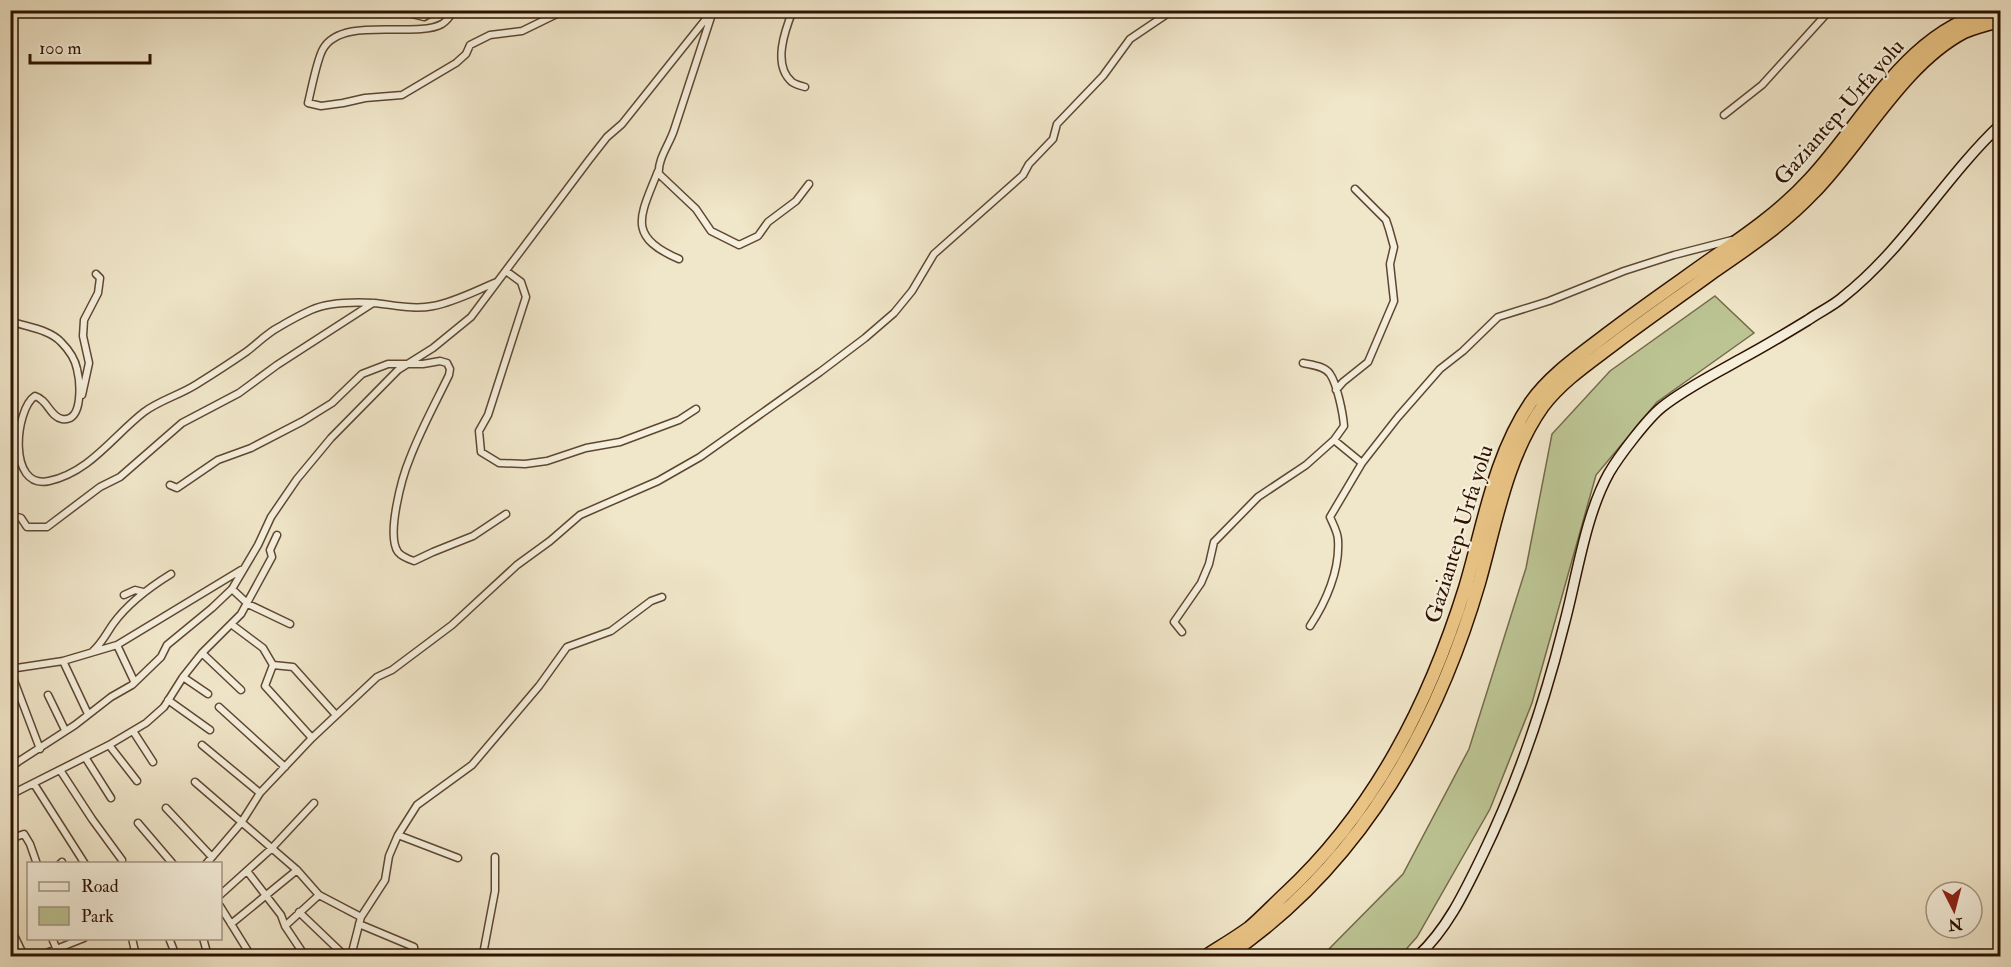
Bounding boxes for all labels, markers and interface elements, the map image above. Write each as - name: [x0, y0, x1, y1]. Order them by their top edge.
- scale bar: [30, 27, 150, 65]
- street label: Gaziantep-Urfa yolu: [1768, 33, 1911, 192]
- text: 100 m: [39, 37, 82, 60]
- street label: Gaziantep-Urfa yolu: [1419, 441, 1500, 627]
- legend: [27, 862, 222, 940]
- text: Road: [81, 875, 119, 898]
- north arrow: [1924, 880, 1984, 940]
- text: Park: [81, 905, 114, 928]
- text: N: [1947, 913, 1965, 935]

